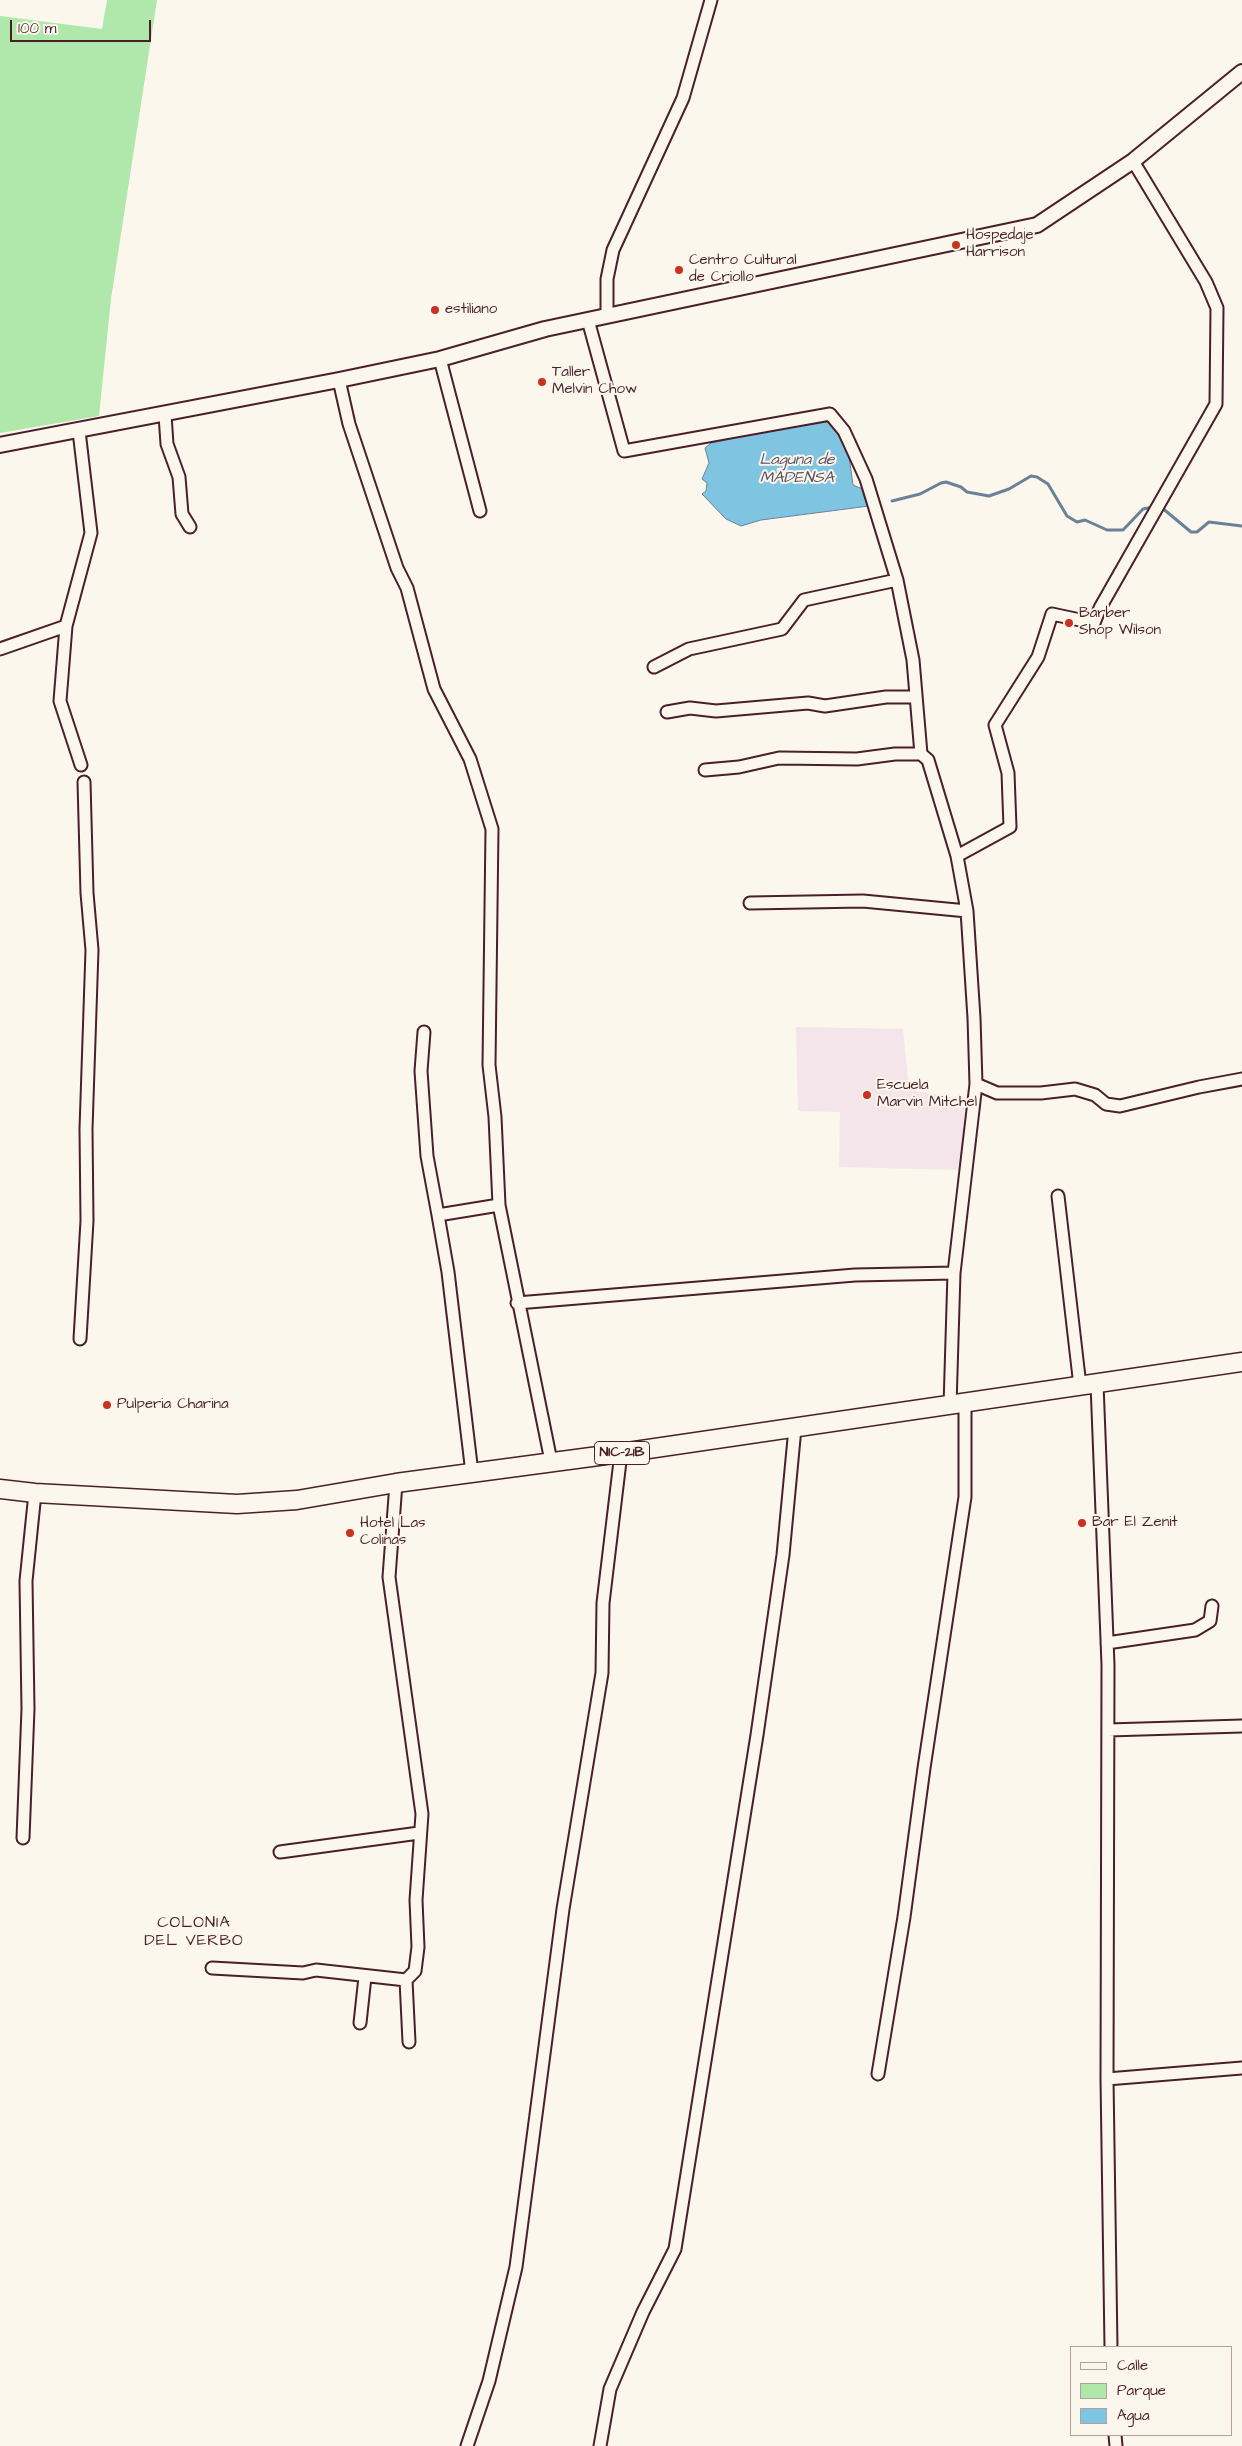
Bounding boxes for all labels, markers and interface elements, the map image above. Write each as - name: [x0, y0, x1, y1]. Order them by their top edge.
- scale bar: [12, 10, 154, 42]
- text: 100 m: [18, 18, 57, 39]
- place label: Hospedaje Harrison: [966, 227, 1034, 262]
- marker: Hospedaje Harrison: [950, 239, 962, 251]
- place label: Centro Cultural de Criollo: [689, 252, 797, 287]
- marker: Centro Cultural de Criollo: [673, 264, 685, 276]
- place label: estiliano: [445, 301, 497, 319]
- marker: estiliano: [429, 304, 441, 316]
- place label: Taller Melvin Chow: [552, 364, 637, 399]
- marker: Taller Melvin Chow: [536, 376, 548, 388]
- water label: Laguna de MADENSA: [760, 451, 834, 489]
- place label: Barber Shop Wilson: [1079, 605, 1161, 640]
- marker: Barber Shop Wilson: [1063, 617, 1075, 629]
- place label: Escuela Marvin Mitchel: [877, 1077, 977, 1112]
- marker: Escuela Marvin Mitchel: [861, 1089, 873, 1101]
- place label: Pulperia Charina: [117, 1396, 229, 1414]
- marker: Pulperia Charina: [101, 1399, 113, 1411]
- road number: NIC-21B: [594, 1442, 650, 1465]
- place label: Bar El Zenit: [1092, 1514, 1178, 1532]
- place label: Hotel Las Colinas: [360, 1515, 426, 1550]
- marker: Bar El Zenit: [1076, 1517, 1088, 1529]
- marker: Hotel Las Colinas: [344, 1527, 356, 1539]
- district label: COLONIA DEL VERBO: [143, 1914, 245, 1952]
- legend: [1070, 2346, 1232, 2436]
- text: Calle: [1117, 2355, 1148, 2376]
- text: Parque: [1117, 2380, 1166, 2401]
- text: Agua: [1117, 2405, 1150, 2426]

